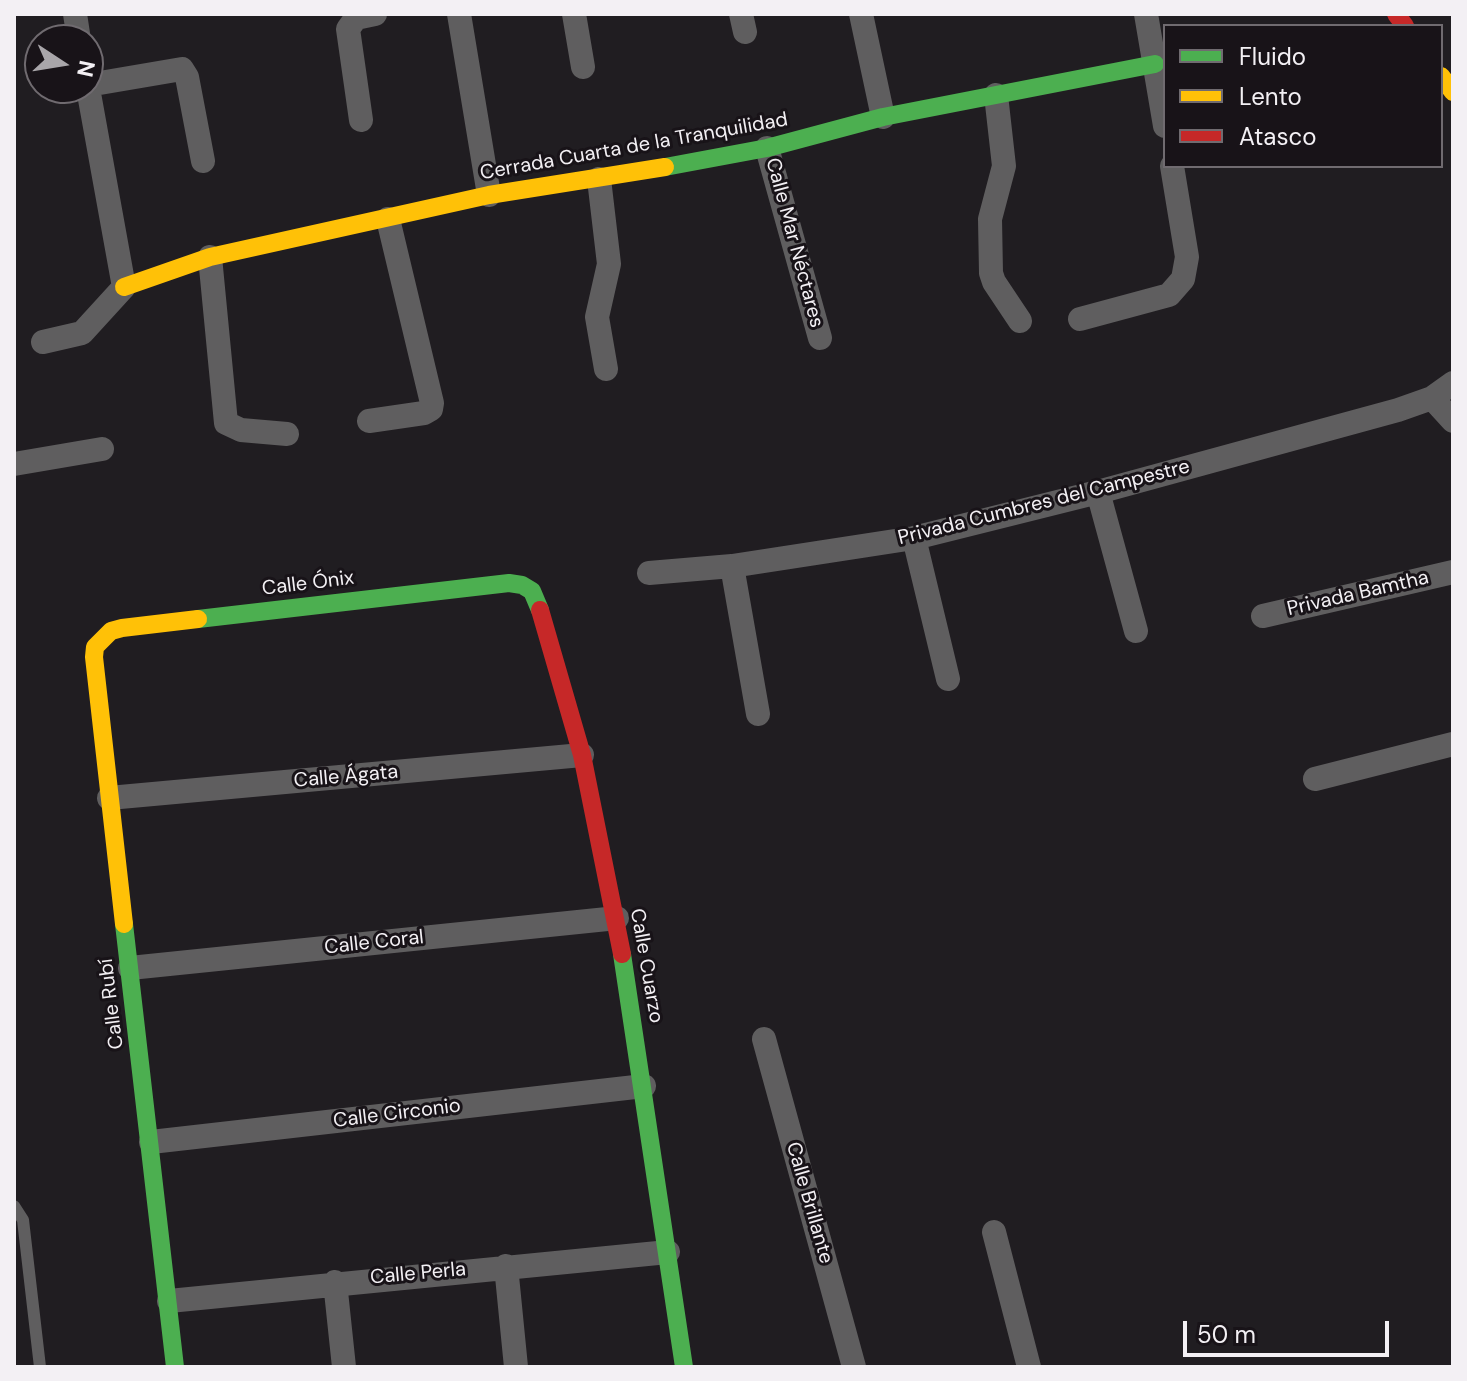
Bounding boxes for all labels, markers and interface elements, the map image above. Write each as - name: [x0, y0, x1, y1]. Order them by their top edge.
- north arrow: [24, 24, 104, 104]
- legend: [1163, 24, 1443, 168]
- text: Fluido: [1239, 41, 1306, 72]
- text: N: [70, 58, 102, 80]
- text: Lento: [1239, 81, 1302, 112]
- street label: Cerrada Cuarta de la Tranquilidad: [478, 108, 790, 186]
- text: Atasco: [1239, 121, 1316, 152]
- street label: Calle Mar Néctares: [760, 156, 828, 330]
- street label: Privada Cumbres del Campestre: [896, 455, 1192, 551]
- street label: Calle Ónix: [261, 566, 355, 602]
- street label: Privada Bamtha: [1285, 566, 1431, 622]
- street label: Calle Ágata: [293, 760, 399, 794]
- street label: Calle Cuarzo: [624, 907, 668, 1025]
- street label: Calle Coral: [323, 926, 425, 960]
- street label: Calle Rubí: [95, 957, 129, 1051]
- street label: Calle Circonio: [332, 1094, 462, 1134]
- street label: Calle Brillante: [780, 1139, 838, 1267]
- street label: Calle Perla: [369, 1258, 467, 1290]
- scale bar: [1187, 1305, 1393, 1355]
- text: 50 m: [1197, 1319, 1256, 1350]

